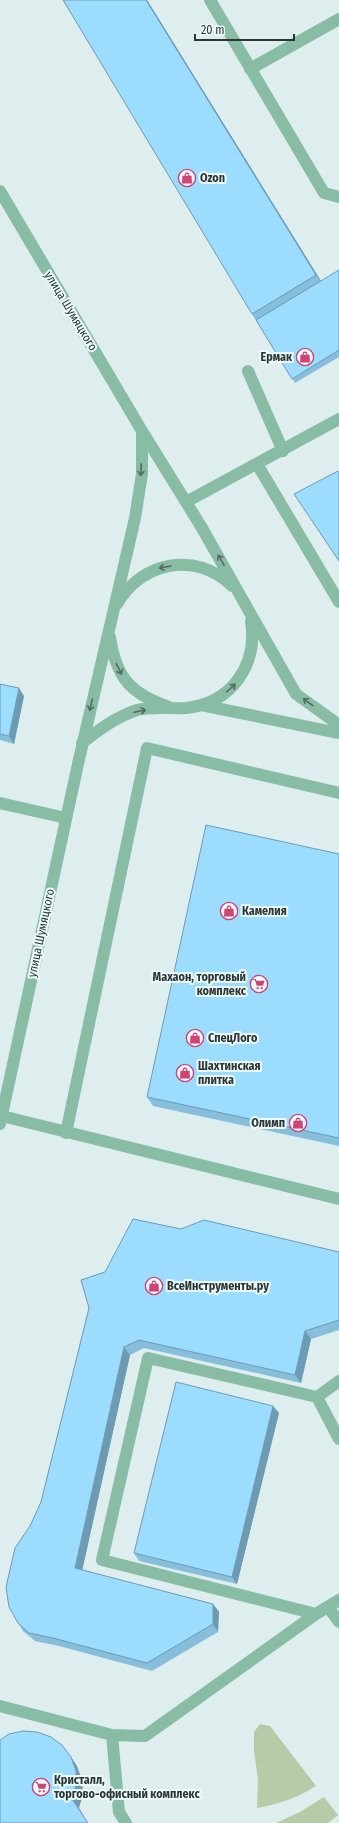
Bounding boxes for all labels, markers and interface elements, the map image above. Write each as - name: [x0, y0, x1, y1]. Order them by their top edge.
- scale bar: [195, 16, 294, 42]
- text: 20 m: [201, 23, 225, 37]
- shop icon: Ozon: [177, 168, 197, 188]
- place label: Ozon: [200, 171, 225, 185]
- street label: улица Шумяцкого: [42, 269, 100, 353]
- shop icon: Ермак: [295, 347, 315, 367]
- place label: Ермак: [260, 350, 293, 364]
- one-way arrow: [138, 463, 145, 476]
- one-way arrow: [216, 554, 224, 566]
- one-way arrow: [159, 563, 172, 571]
- one-way arrow: [116, 662, 123, 674]
- one-way arrow: [226, 683, 236, 692]
- one-way arrow: [87, 698, 95, 711]
- one-way arrow: [302, 698, 313, 707]
- one-way arrow: [133, 706, 146, 714]
- street label: улица Шумяцкого: [25, 887, 57, 979]
- shop icon: Камелия: [219, 901, 239, 921]
- place label: Камелия: [242, 904, 287, 918]
- place label: Махаон, торговый комплекс: [153, 970, 247, 998]
- supermarket icon: Махаон, торговый комплекс: [249, 974, 269, 994]
- shop icon: СпецЛого: [185, 1028, 205, 1048]
- place label: СпецЛого: [208, 1031, 258, 1045]
- place label: Шахтинская плитка: [198, 1059, 261, 1087]
- shop icon: Шахтинская плитка: [175, 1063, 195, 1083]
- shop icon: Олимп: [288, 1113, 308, 1133]
- place label: Олимп: [251, 1116, 285, 1130]
- shop icon: ВсеИнструменты.ру: [144, 1276, 164, 1296]
- place label: ВсеИнструменты.ру: [167, 1279, 269, 1293]
- place label: Кристалл, торгово-офисный комплекс: [54, 1773, 200, 1801]
- supermarket icon: Кристалл, торгово-офисный комплекс: [31, 1777, 51, 1797]

